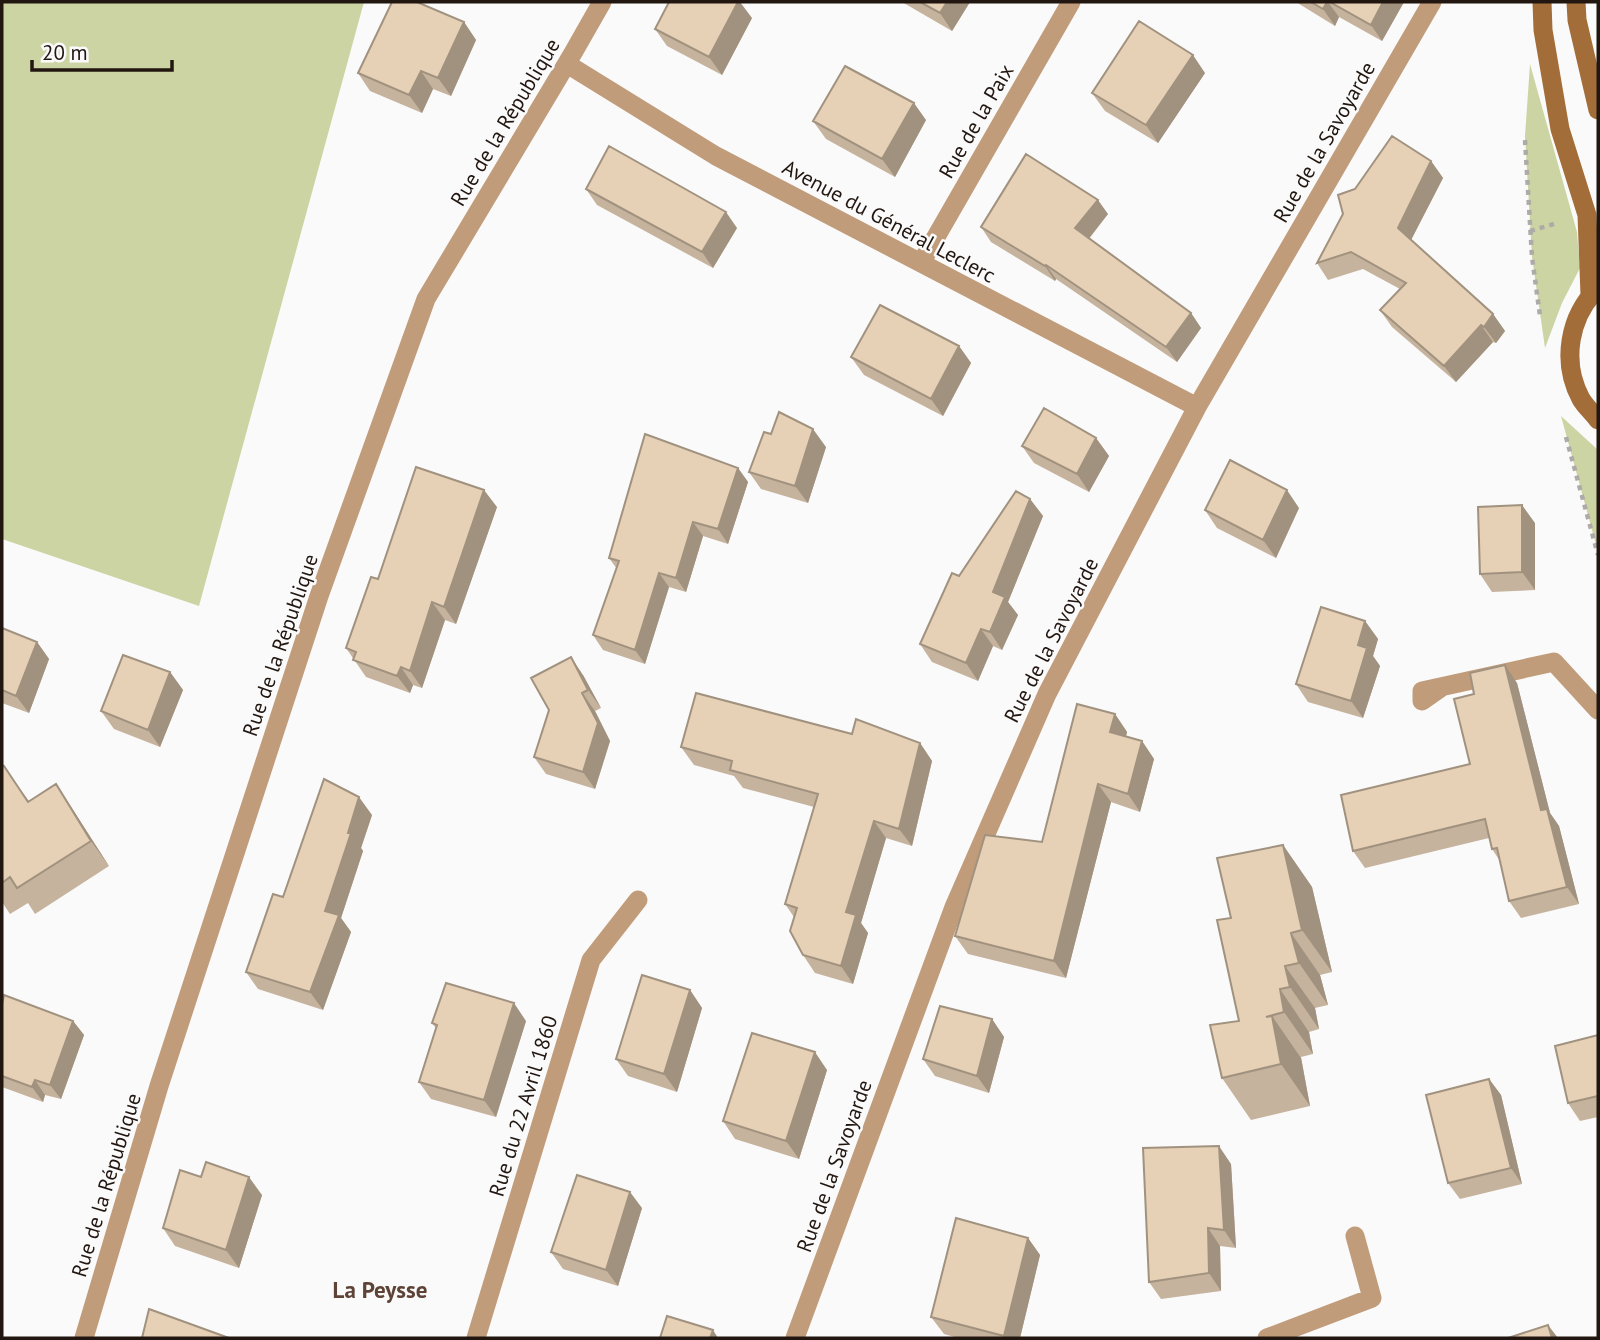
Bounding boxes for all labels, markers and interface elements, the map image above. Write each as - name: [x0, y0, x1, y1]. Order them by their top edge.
- scale bar: [32, 28, 172, 72]
- street label: Rue de la République: [444, 33, 566, 211]
- text: 20 m: [42, 39, 88, 66]
- street label: Rue de la Savoyarde: [1267, 57, 1381, 227]
- street label: Rue de la Paix: [932, 59, 1020, 183]
- street label: Avenue du Général Leclerc: [778, 153, 1000, 289]
- street label: Rue de la République: [236, 550, 324, 740]
- street label: Rue de la Savoyarde: [998, 553, 1104, 727]
- street label: Rue du 22 Avril 1860: [483, 1012, 563, 1200]
- street label: Rue de la Savoyarde: [790, 1076, 878, 1256]
- street label: Rue de la République: [65, 1090, 147, 1280]
- district label: La Peysse: [333, 1275, 427, 1304]

